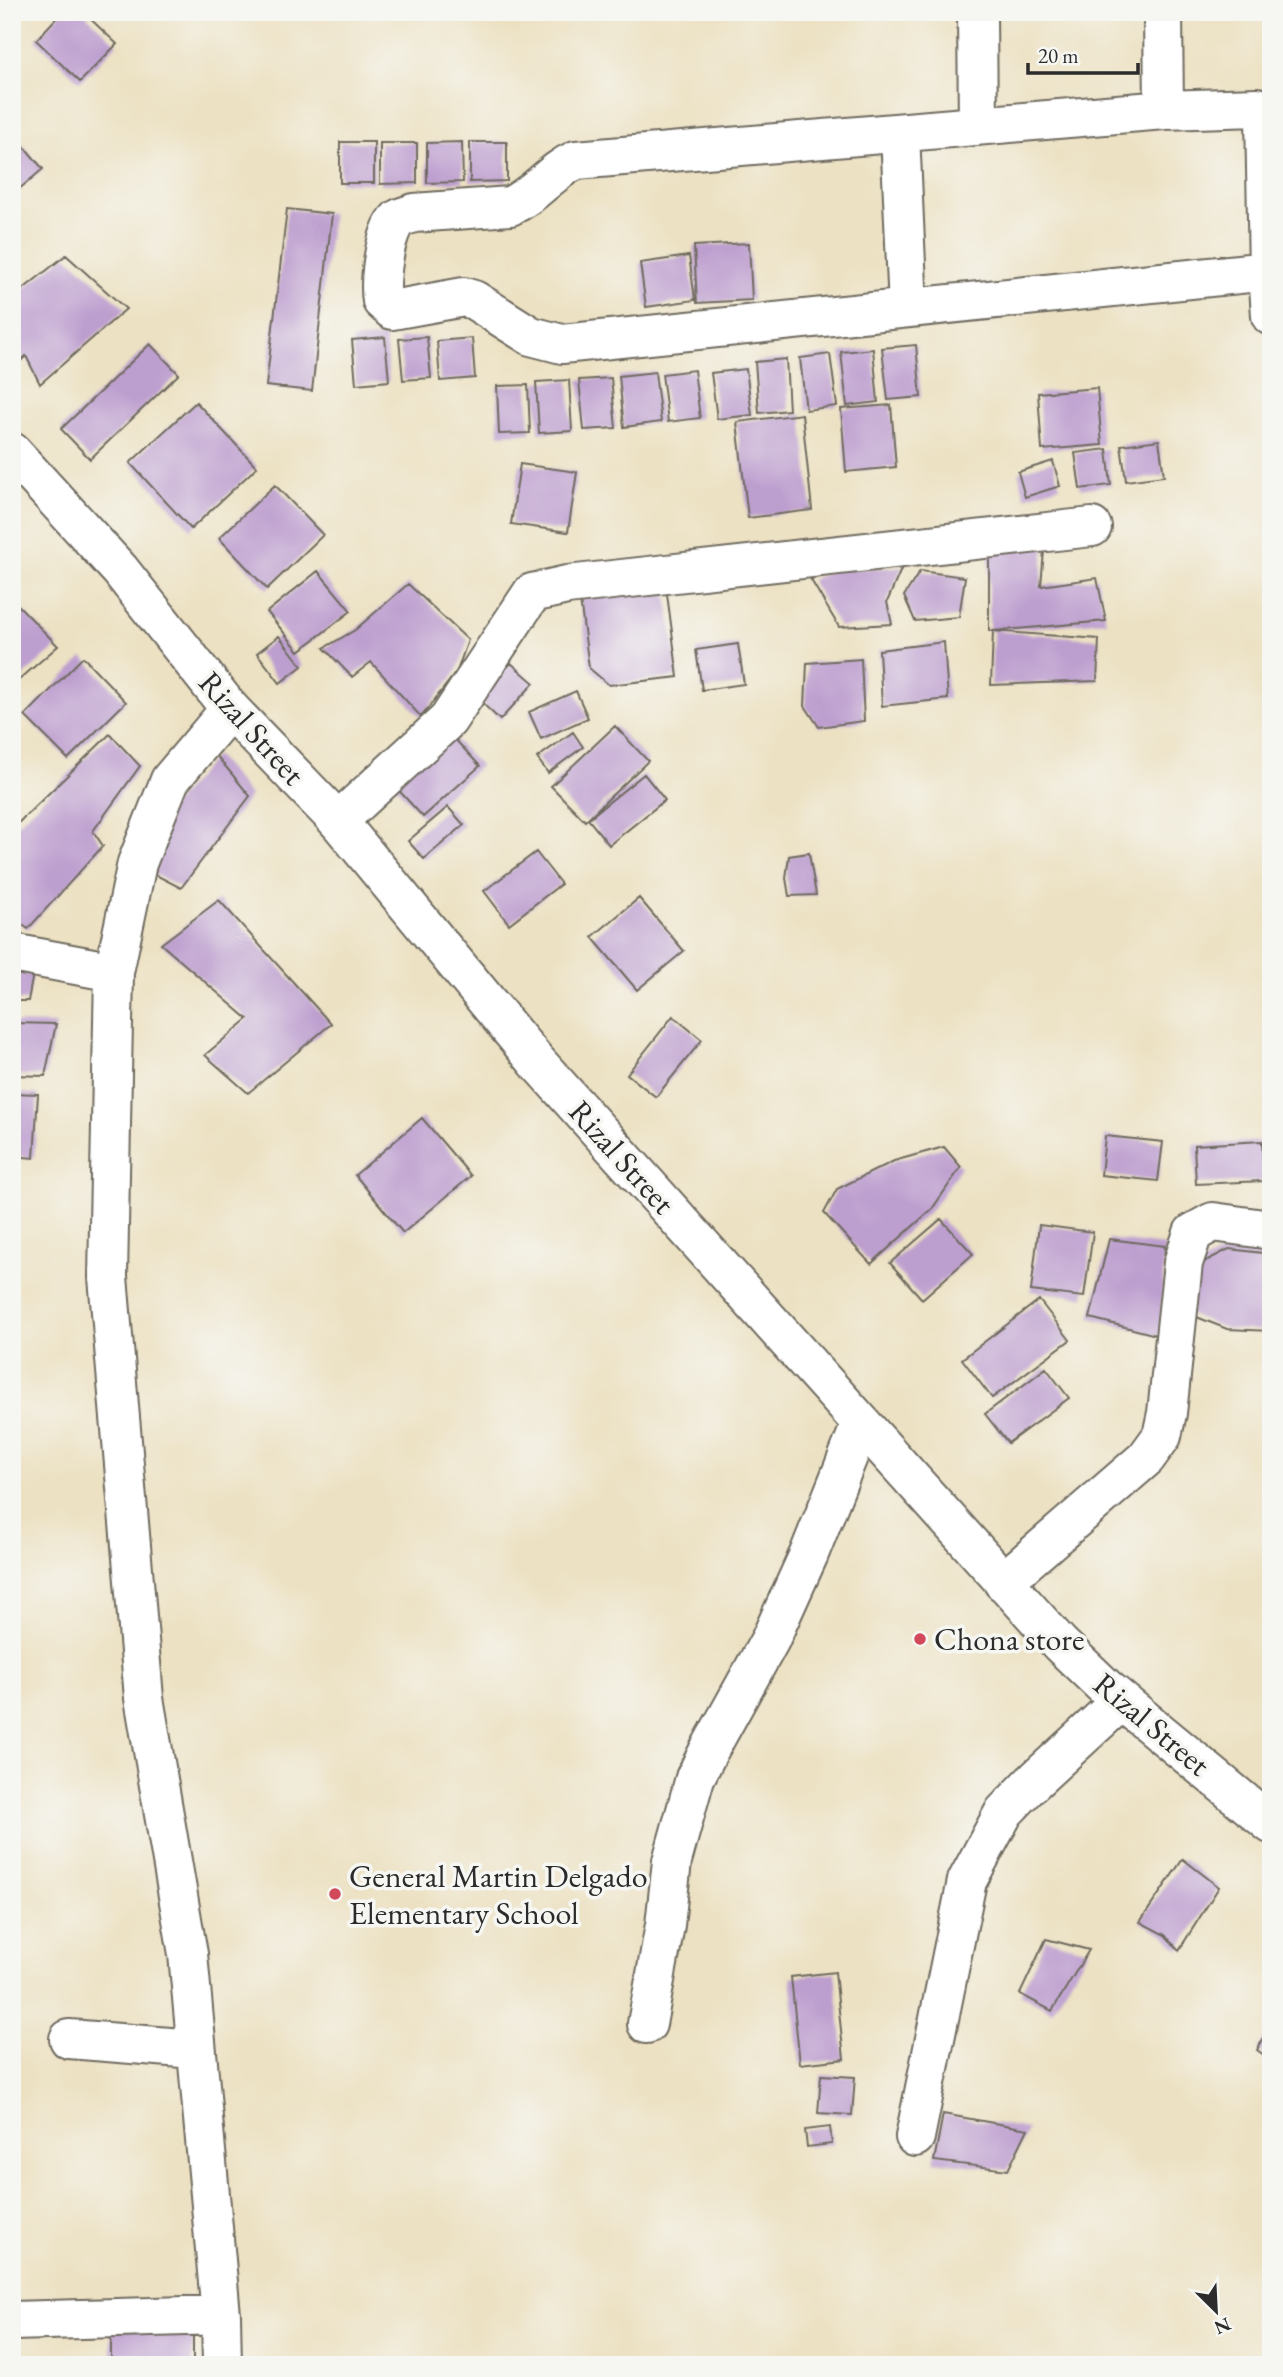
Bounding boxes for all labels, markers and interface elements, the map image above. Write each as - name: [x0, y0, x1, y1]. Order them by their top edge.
- scale bar: [1028, 32, 1138, 76]
- text: 20 m: [1038, 42, 1079, 69]
- street label: Rizal Street: [190, 662, 314, 794]
- street label: Rizal Street: [560, 1091, 684, 1223]
- place label: Chona store: [934, 1618, 1085, 1660]
- marker: Chona store: [912, 1631, 928, 1647]
- street label: Rizal Street: [1085, 1663, 1219, 1785]
- place label: General Martin Delgado Elementary School: [349, 1855, 648, 1934]
- marker: General Martin Delgado Elementary School: [327, 1886, 343, 1902]
- north arrow: [1182, 2276, 1252, 2346]
- text: N: [1210, 2312, 1235, 2341]

